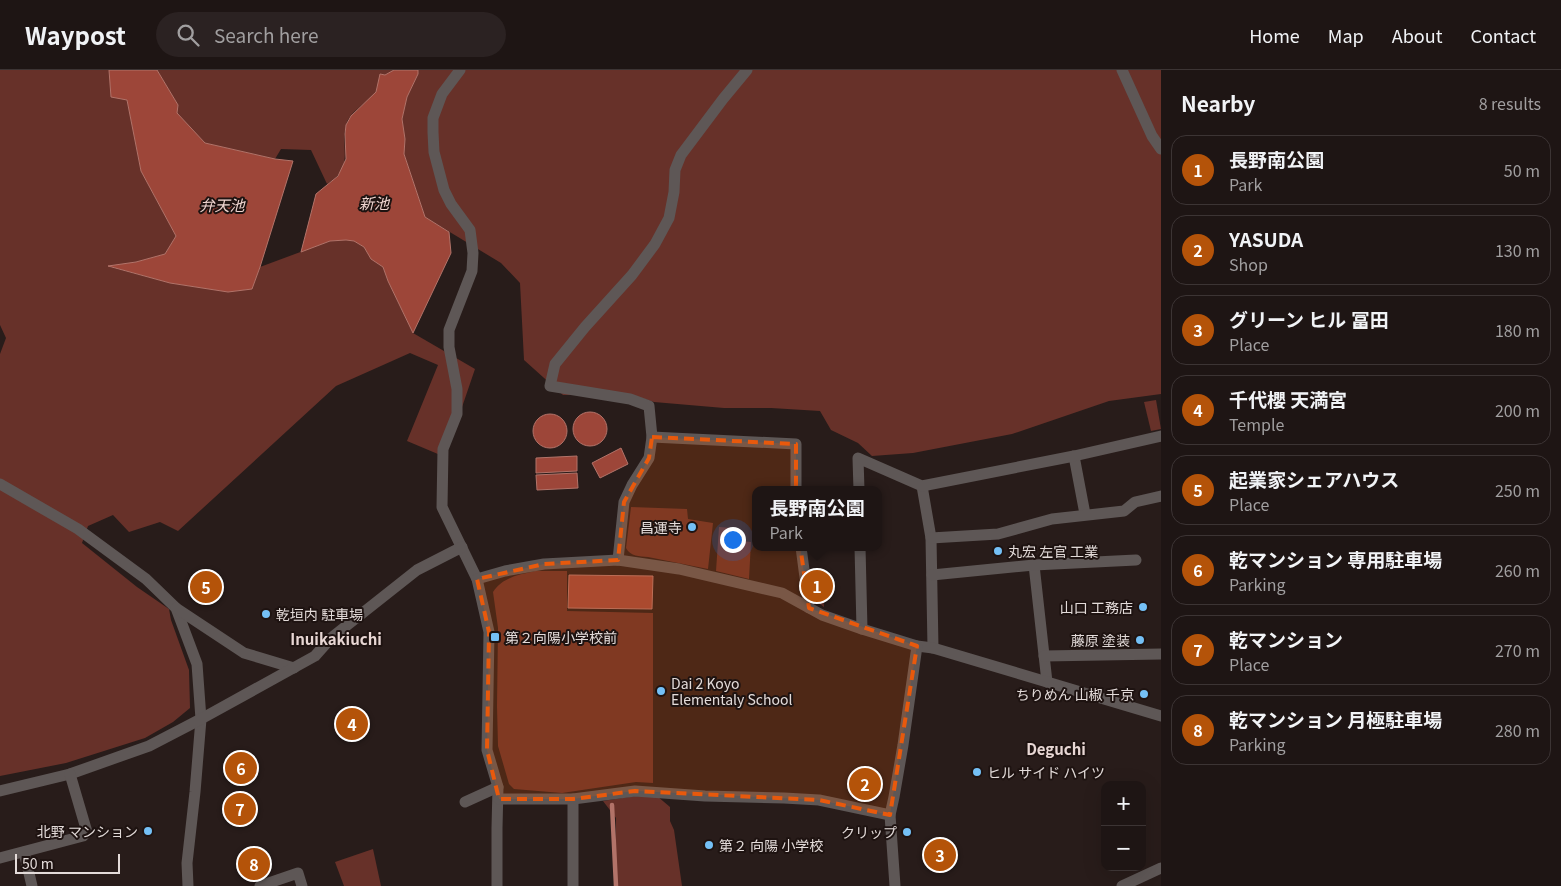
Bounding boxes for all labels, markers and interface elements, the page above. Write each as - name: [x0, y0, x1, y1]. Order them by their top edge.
- search box: [156, 12, 506, 57]
- text: Waypost: [25, 17, 126, 52]
- icon: search: [174, 21, 202, 49]
- text: Search here: [214, 21, 318, 48]
- text: Home: [1249, 22, 1300, 48]
- text: Map: [1328, 22, 1364, 48]
- text: About: [1392, 22, 1442, 48]
- text: Contact: [1470, 22, 1536, 48]
- text: Nearby: [1181, 88, 1255, 118]
- text: 8 results: [1479, 91, 1541, 115]
- text: 長野南公園: [1229, 145, 1324, 172]
- text: 1: [1193, 158, 1203, 182]
- text: 50 m: [1504, 158, 1540, 182]
- text: Park: [1229, 172, 1262, 196]
- water label: 新池: [359, 192, 391, 213]
- water label: 弁天池: [199, 194, 246, 215]
- text: YASUDA: [1229, 225, 1303, 252]
- text: 2: [1193, 238, 1203, 262]
- text: 130 m: [1495, 238, 1540, 262]
- text: Shop: [1229, 252, 1268, 276]
- text: グリーン ヒル 冨田: [1229, 305, 1389, 332]
- text: 3: [1193, 318, 1203, 342]
- text: 180 m: [1495, 318, 1540, 342]
- text: Place: [1229, 332, 1269, 356]
- text: 千代櫻 天満宮: [1229, 385, 1347, 412]
- text: 4: [1193, 398, 1203, 422]
- text: 200 m: [1495, 398, 1540, 422]
- text: Temple: [1229, 412, 1284, 436]
- text: 起業家シェアハウス: [1229, 465, 1399, 492]
- text: 5: [1193, 478, 1203, 502]
- text: 250 m: [1495, 478, 1540, 502]
- popup: [752, 486, 882, 551]
- text: Place: [1229, 492, 1269, 516]
- text: 長野南公園: [769, 493, 865, 520]
- place label: 昌運寺: [640, 517, 682, 537]
- text: Park: [769, 520, 803, 544]
- marker: 昌運寺: [686, 521, 698, 533]
- your location: [720, 527, 746, 553]
- place label: 丸宏 左官 工業: [1008, 541, 1098, 561]
- marker: 丸宏 左官 工業: [992, 545, 1004, 557]
- text: 乾マンション 専用駐車場: [1229, 545, 1442, 572]
- text: 6: [1193, 558, 1203, 582]
- text: 260 m: [1495, 558, 1540, 582]
- pin: 1: [801, 567, 833, 605]
- pin: 5: [190, 568, 222, 606]
- text: Parking: [1229, 572, 1286, 596]
- place label: 山口 工務店: [1060, 597, 1133, 617]
- marker: 山口 工務店: [1137, 601, 1149, 613]
- place label: 乾垣内 駐車場: [276, 604, 363, 624]
- marker: 乾垣内 駐車場: [260, 608, 272, 620]
- text: 乾マンション: [1229, 625, 1343, 652]
- place label: 第２向陽小学校前: [505, 627, 617, 647]
- district label: Inuikakiuchi: [290, 628, 382, 649]
- place label: 藤原 塗装: [1071, 630, 1130, 650]
- marker: 第２向陽小学校前: [489, 631, 501, 643]
- marker: 藤原 塗装: [1134, 634, 1146, 646]
- text: 7: [1193, 638, 1203, 662]
- text: 270 m: [1495, 638, 1540, 662]
- text: Place: [1229, 652, 1269, 676]
- place label: Dai 2 Koyo Elementaly School: [671, 673, 792, 709]
- place label: ちりめん 山椒 千京: [1016, 684, 1134, 704]
- marker: Dai 2 Koyo Elementaly School: [655, 685, 667, 697]
- marker: ちりめん 山椒 千京: [1138, 688, 1150, 700]
- pin: 4: [336, 705, 368, 743]
- text: 乾マンション 月極駐車場: [1229, 705, 1442, 732]
- text: 8: [1193, 718, 1203, 742]
- text: 280 m: [1495, 718, 1540, 742]
- text: Parking: [1229, 732, 1286, 756]
- district label: Deguchi: [1026, 738, 1086, 759]
- pin: 6: [225, 749, 257, 787]
- place label: ヒル サイド ハイツ: [987, 762, 1105, 782]
- pin: 2: [849, 765, 881, 803]
- marker: ヒル サイド ハイツ: [971, 766, 983, 778]
- map controls: [1101, 781, 1146, 871]
- button: +: [1101, 781, 1146, 826]
- pin: 7: [224, 790, 256, 828]
- place label: 北野 マンション: [37, 821, 138, 841]
- place label: クリップ: [841, 822, 897, 842]
- marker: 北野 マンション: [142, 825, 154, 837]
- marker: クリップ: [901, 826, 913, 838]
- button: −: [1101, 826, 1146, 871]
- place label: 第２ 向陽 小学校: [719, 835, 823, 855]
- pin: 3: [924, 836, 956, 874]
- marker: 第２ 向陽 小学校: [703, 839, 715, 851]
- pin: 8: [238, 845, 270, 883]
- scale bar: [15, 851, 120, 874]
- text: 50 m: [22, 853, 54, 873]

